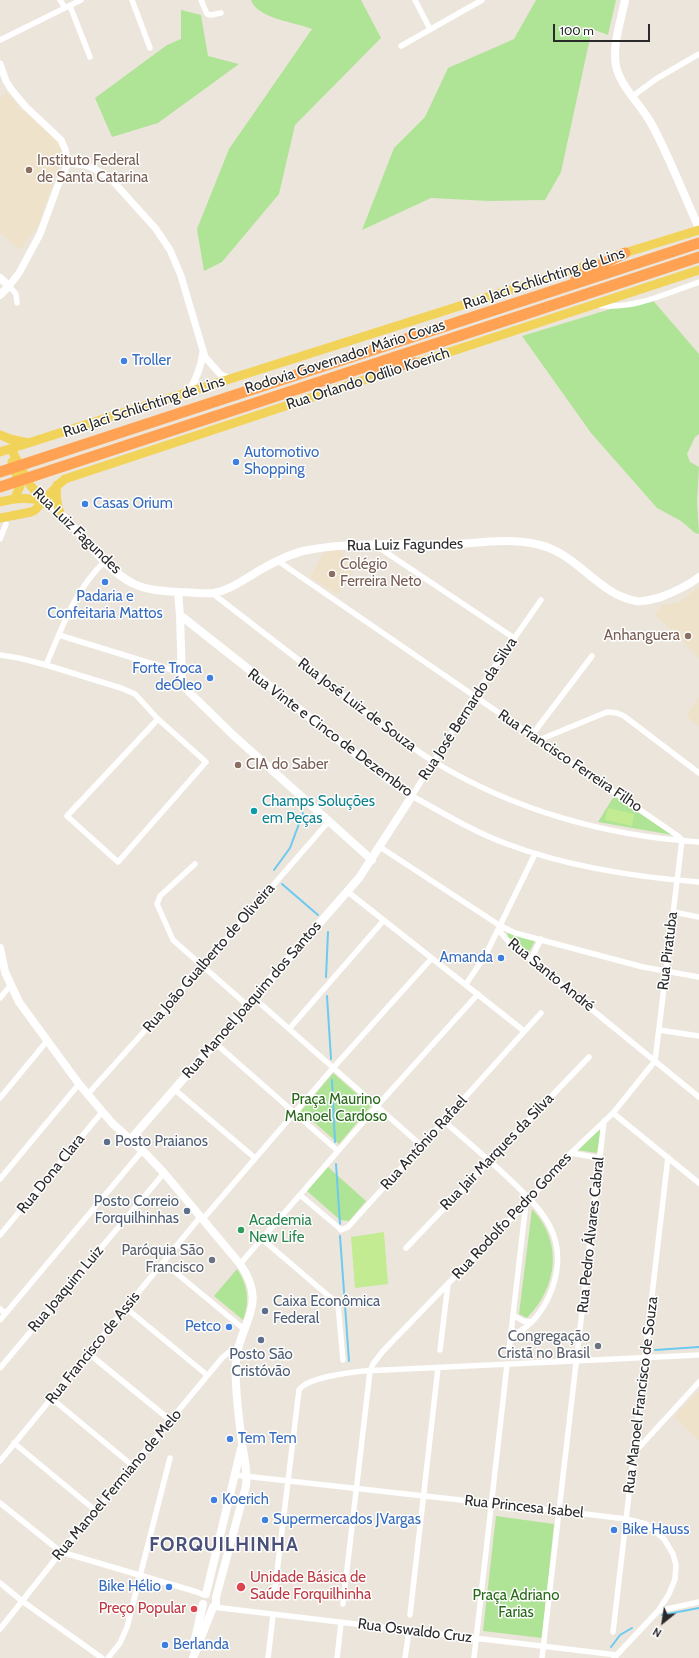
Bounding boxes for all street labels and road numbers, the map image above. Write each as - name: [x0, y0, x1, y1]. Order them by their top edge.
- street label: Rua Jaci Schlichting de Lins: [461, 244, 627, 314]
- street label: Rodovia Governador Mário Covas: [243, 316, 447, 398]
- street label: Rua Orlando Odílio Koerich: [284, 344, 452, 414]
- street label: Rua Jaci Schlichting de Lins: [61, 372, 227, 442]
- street label: Rua Luiz Fagundes: [29, 484, 125, 578]
- street label: Rua Luiz Fagundes: [347, 535, 463, 555]
- street label: Rua José Bernardo da Silva: [415, 634, 521, 784]
- street label: Rua José Luiz de Souza: [294, 655, 420, 755]
- street label: Rua Vinte e Cinco de Dezembro: [244, 665, 416, 801]
- street label: Rua Francisco Ferreira Filho: [494, 706, 646, 816]
- street label: Rua João Gualberto de Oliveira: [139, 880, 279, 1036]
- street label: Rua Piratuba: [654, 911, 682, 991]
- street label: Rua Manoel Joaquim dos Santos: [179, 918, 325, 1082]
- street label: Rua Santo André: [504, 935, 598, 1015]
- street label: Rua Jair Marques da Silva: [437, 1090, 557, 1214]
- street label: Rua Antônio Rafael: [377, 1092, 471, 1194]
- street label: Rua Dona Clara: [13, 1131, 89, 1217]
- street label: Rua Rodolfo Pedro Gomes: [449, 1149, 575, 1283]
- street label: Rua Pedro Álvares Cabral: [574, 1156, 608, 1314]
- street label: Rua Joaquim Luiz: [24, 1242, 108, 1336]
- street label: Rua Francisco de Assis: [42, 1288, 144, 1408]
- street label: Rua Manoel Francisco de Souza: [620, 1296, 662, 1494]
- street label: Rua Manoel Fermiano de Melo: [48, 1406, 186, 1564]
- street label: Rua Princesa Isabel: [463, 1492, 585, 1522]
- street label: Rua Oswaldo Cruz: [357, 1615, 473, 1647]

